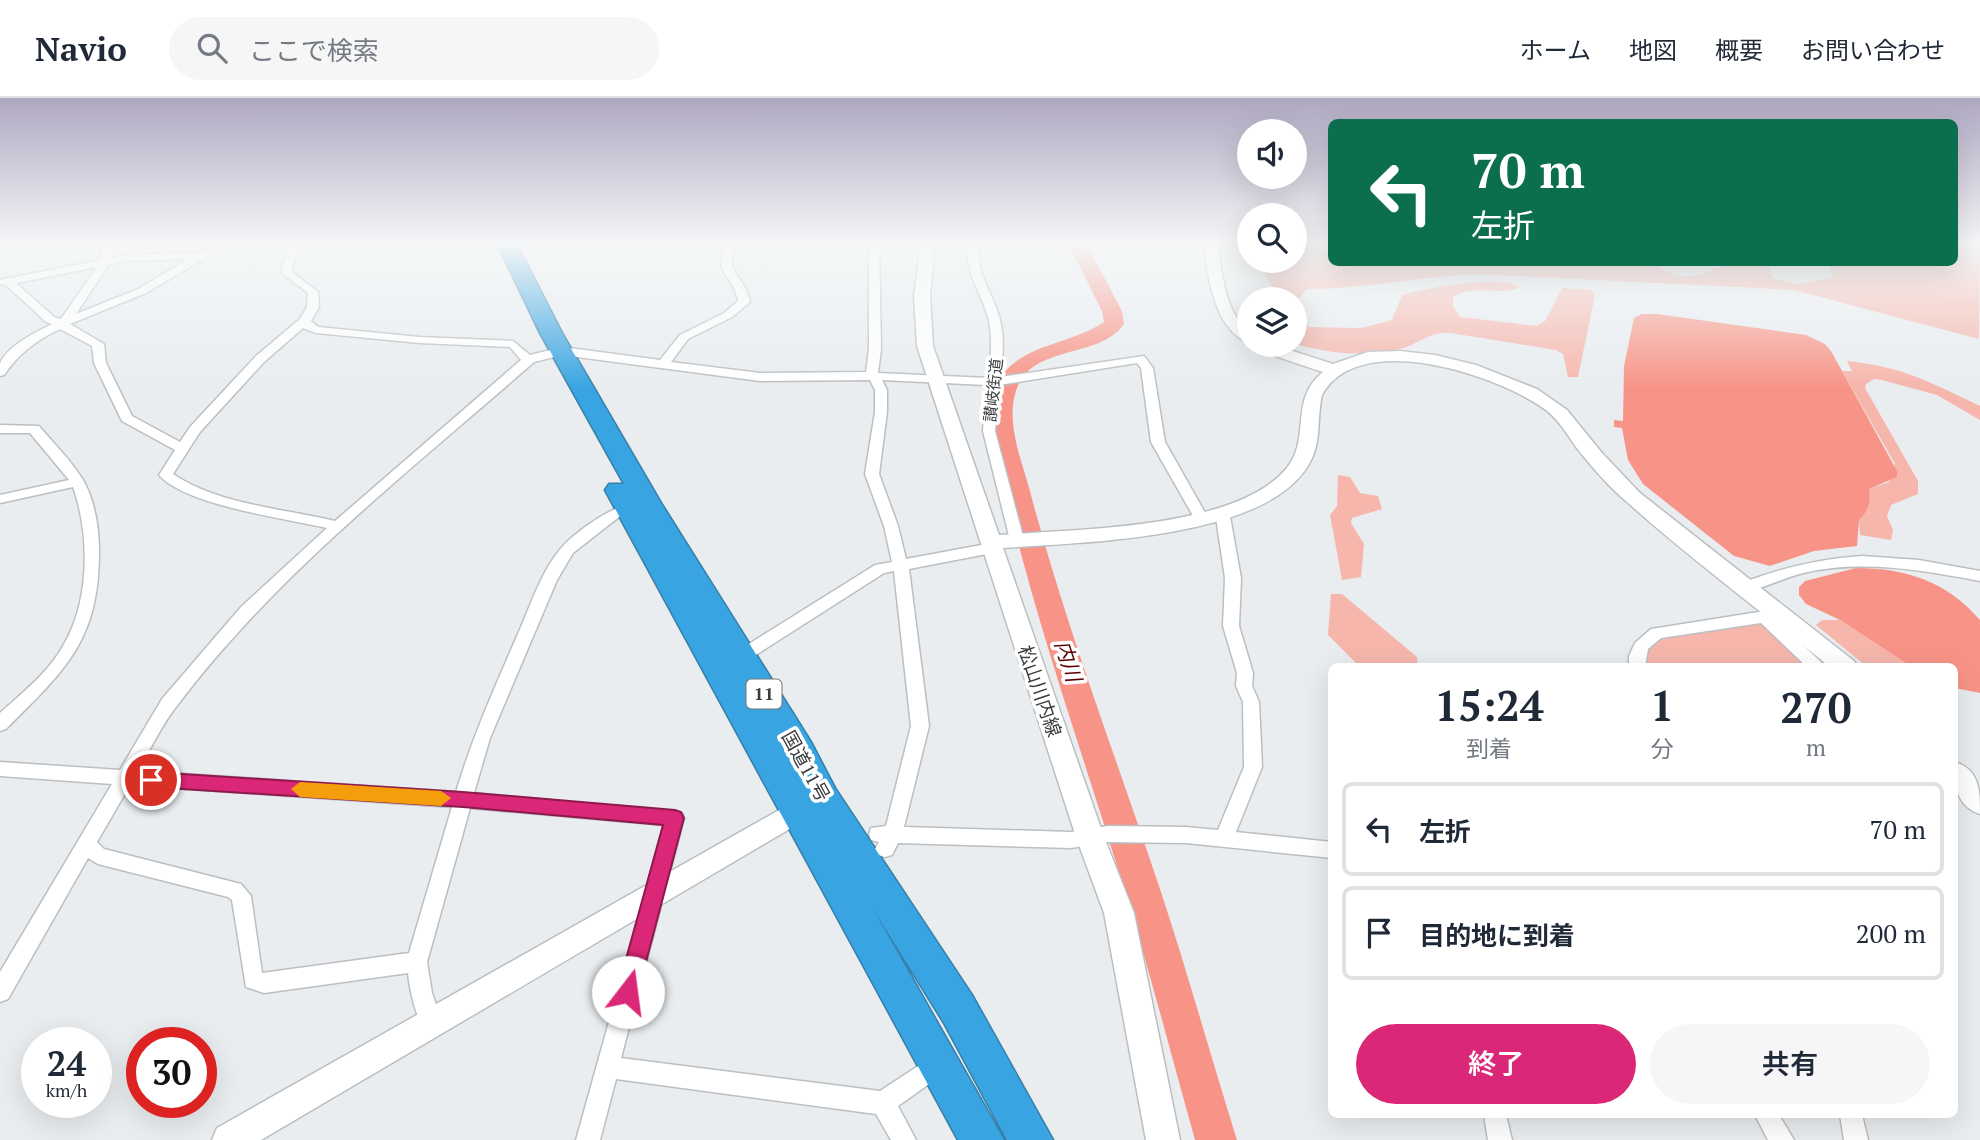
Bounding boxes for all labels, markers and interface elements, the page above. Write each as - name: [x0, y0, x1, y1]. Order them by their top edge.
- search box: [169, 17, 659, 80]
- text: Navio: [35, 27, 127, 70]
- icon: search: [193, 29, 231, 67]
- text: ここで検索: [249, 33, 379, 67]
- text: ホーム: [1520, 34, 1591, 66]
- text: 地図: [1629, 34, 1677, 66]
- text: 概要: [1715, 34, 1763, 66]
- text: お問い合わせ: [1801, 34, 1945, 66]
- map controls: [1237, 119, 1307, 357]
- button: sound: [1237, 119, 1307, 189]
- text: 70 m: [1471, 137, 1585, 202]
- icon: left: [1356, 147, 1447, 238]
- button: search: [1237, 203, 1307, 273]
- text: 左折: [1471, 204, 1535, 246]
- button: layers: [1237, 287, 1307, 357]
- street label: 讃岐街道: [979, 357, 1007, 423]
- water label: 内川: [1049, 636, 1089, 687]
- street label: 松山川内線: [1013, 642, 1068, 740]
- text: 15:24: [1434, 677, 1544, 733]
- text: 1: [1650, 677, 1674, 733]
- text: 270: [1780, 679, 1852, 735]
- road number: 11: [746, 680, 782, 708]
- street label: 国道11号: [777, 726, 836, 806]
- text: m: [1806, 732, 1826, 763]
- text: 到着: [1466, 733, 1512, 764]
- text: 分: [1651, 733, 1674, 764]
- pin: [121, 750, 181, 810]
- icon: arrive: [132, 761, 170, 799]
- icon: left: [1360, 810, 1398, 848]
- text: 70 m: [1870, 812, 1926, 846]
- text: 左折: [1419, 814, 1471, 848]
- icon: arrive: [1360, 914, 1398, 952]
- text: 200 m: [1856, 916, 1926, 950]
- text: 目的地に到着: [1419, 918, 1575, 952]
- position arrow: [591, 955, 665, 1029]
- button: 終了: [1356, 1024, 1636, 1104]
- button: 共有: [1650, 1024, 1930, 1104]
- speed limit sign: 30: [126, 1027, 217, 1118]
- text: 24: [47, 1040, 86, 1086]
- text: km/h: [46, 1078, 87, 1102]

